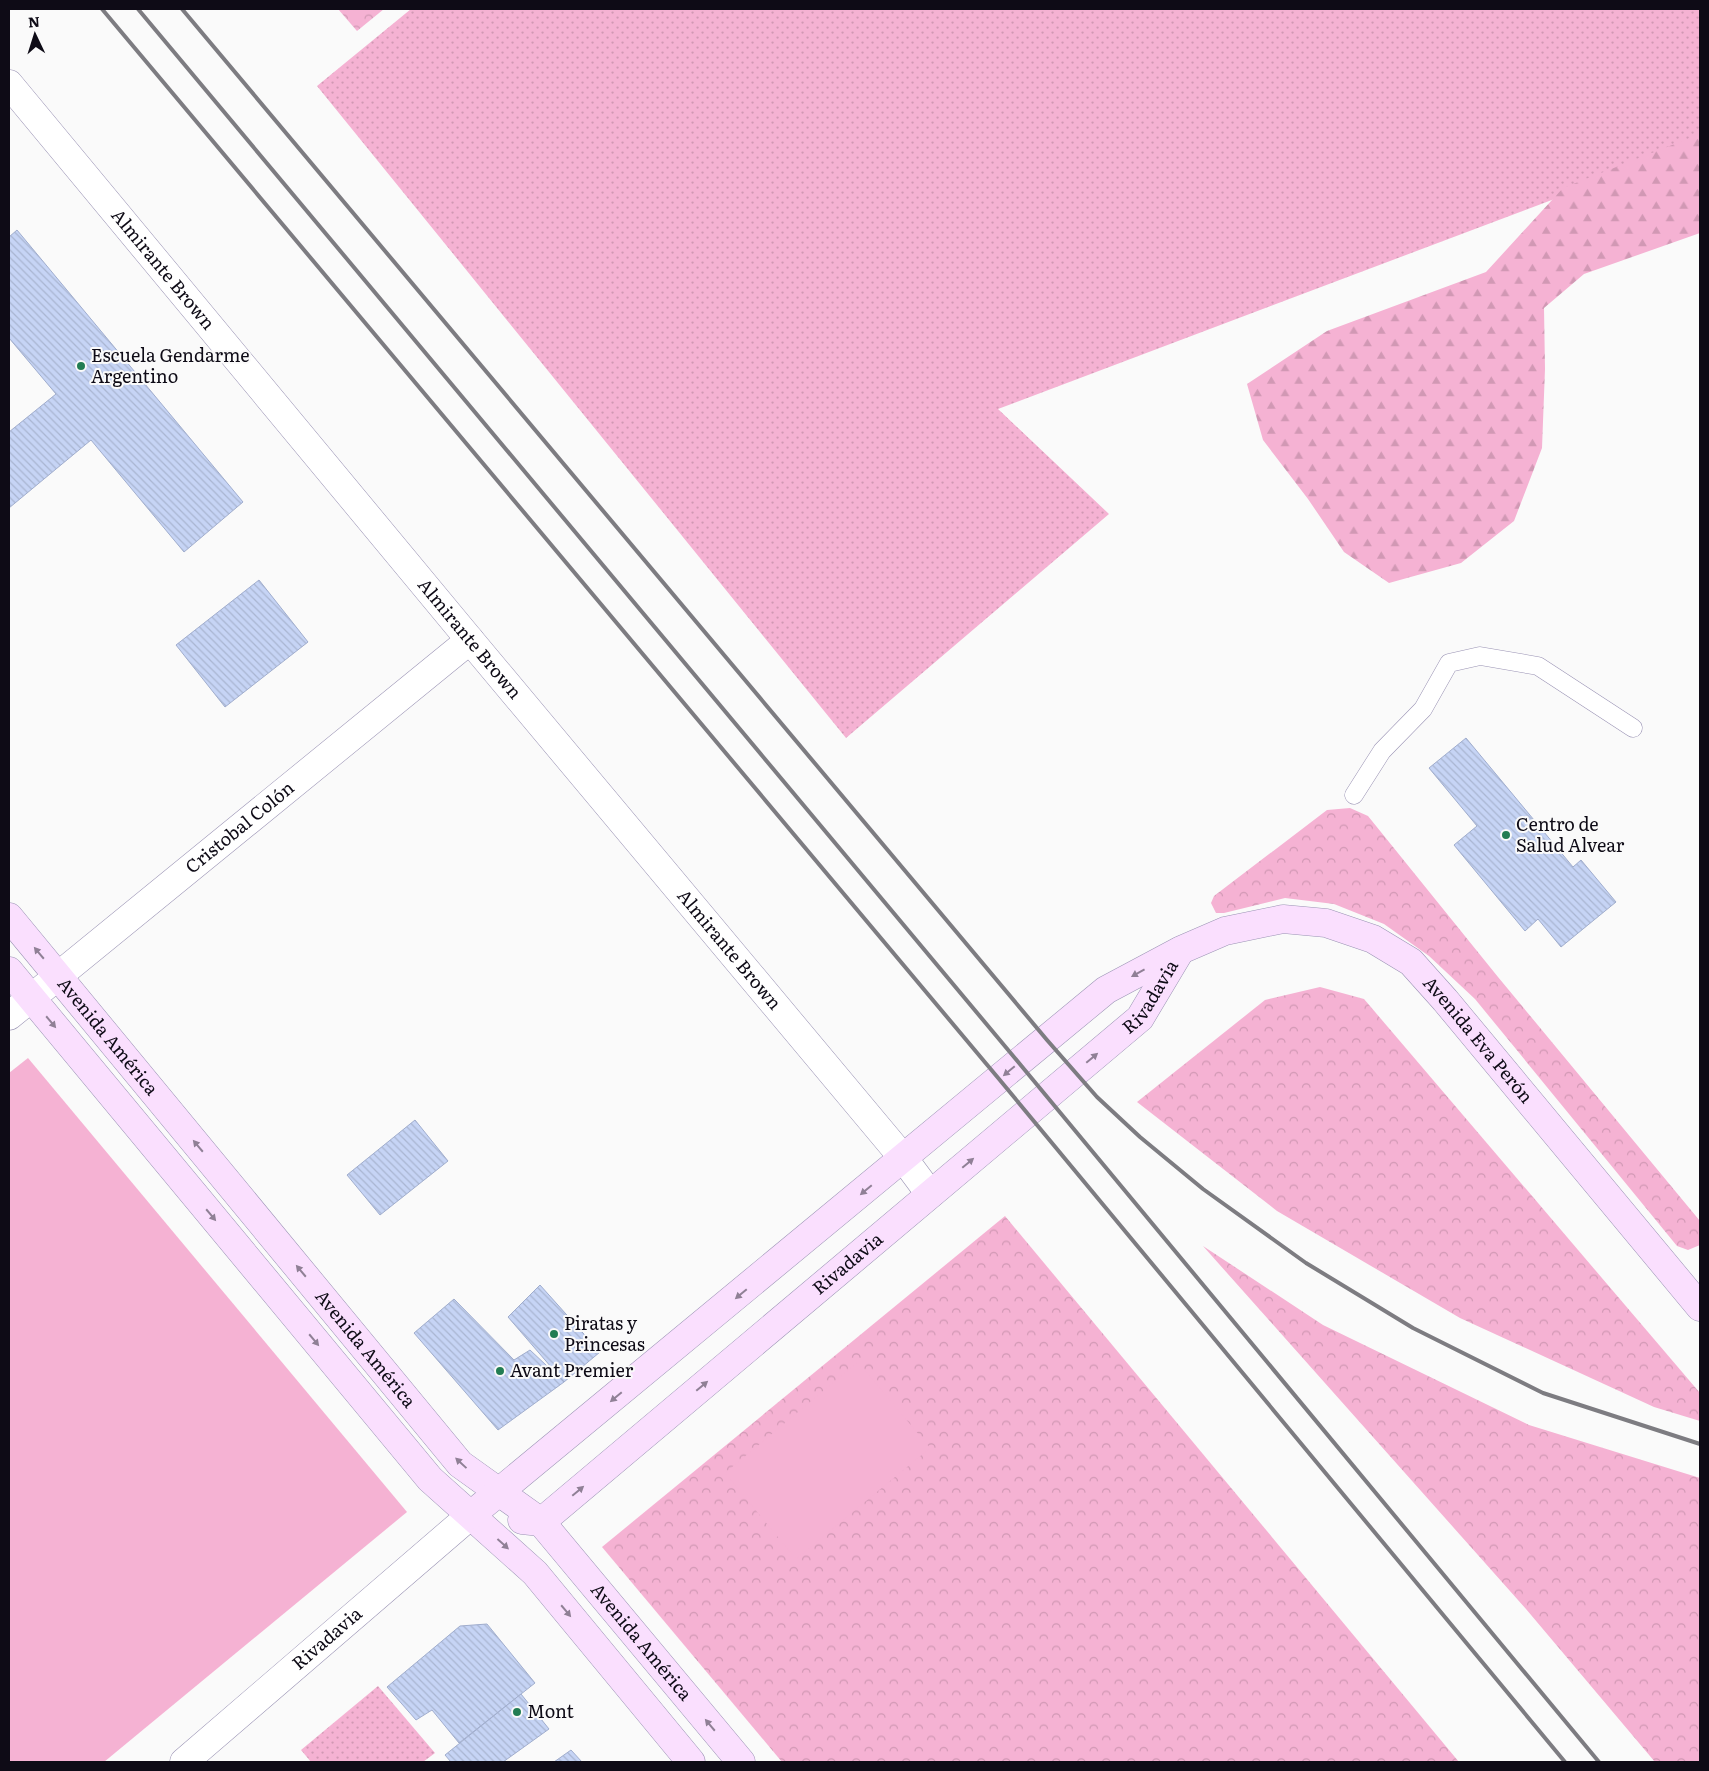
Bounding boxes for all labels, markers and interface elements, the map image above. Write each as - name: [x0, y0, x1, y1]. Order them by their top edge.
- north arrow: [10, 10, 60, 60]
- text: N: [27, 11, 41, 31]
- street label: Almirante Brown: [106, 202, 222, 335]
- place label: Escuela Gendarme Argentino: [91, 341, 250, 389]
- marker: Escuela Gendarme Argentino: [75, 360, 87, 372]
- street label: Almirante Brown: [412, 572, 529, 704]
- street label: Cristobal Colón: [179, 774, 299, 879]
- place label: Centro de Salud Alvear: [1516, 810, 1625, 858]
- marker: Centro de Salud Alvear: [1500, 829, 1512, 841]
- street label: Almirante Brown: [672, 882, 789, 1015]
- one-way arrow: [34, 947, 45, 959]
- street label: Rivadavia: [1116, 954, 1184, 1040]
- one-way arrow: [1130, 969, 1145, 977]
- street label: Avenida Eva Perón: [1418, 969, 1540, 1109]
- street label: Avenida América: [52, 971, 166, 1101]
- one-way arrow: [45, 1016, 56, 1028]
- one-way arrow: [1085, 1053, 1098, 1064]
- one-way arrow: [1003, 1065, 1016, 1076]
- one-way arrow: [193, 1140, 204, 1152]
- one-way arrow: [961, 1157, 974, 1168]
- one-way arrow: [860, 1184, 872, 1195]
- one-way arrow: [205, 1208, 216, 1221]
- street label: Rivadavia: [806, 1225, 888, 1300]
- one-way arrow: [296, 1265, 307, 1278]
- street label: Avenida América: [310, 1283, 423, 1413]
- one-way arrow: [735, 1288, 748, 1299]
- place label: Piratas y Princesas: [564, 1309, 645, 1357]
- marker: Piratas y Princesas: [548, 1328, 560, 1340]
- one-way arrow: [309, 1333, 320, 1346]
- place label: Avant Premier: [510, 1356, 634, 1383]
- marker: Avant Premier: [494, 1365, 506, 1377]
- one-way arrow: [696, 1380, 708, 1392]
- one-way arrow: [609, 1392, 622, 1403]
- one-way arrow: [456, 1457, 468, 1469]
- one-way arrow: [571, 1485, 584, 1496]
- one-way arrow: [496, 1538, 508, 1550]
- street label: Avenida América: [585, 1577, 700, 1706]
- street label: Rivadavia: [285, 1599, 367, 1676]
- one-way arrow: [560, 1604, 571, 1617]
- place label: Mont: [527, 1697, 574, 1724]
- marker: Mont: [511, 1706, 523, 1718]
- one-way arrow: [704, 1719, 715, 1732]

